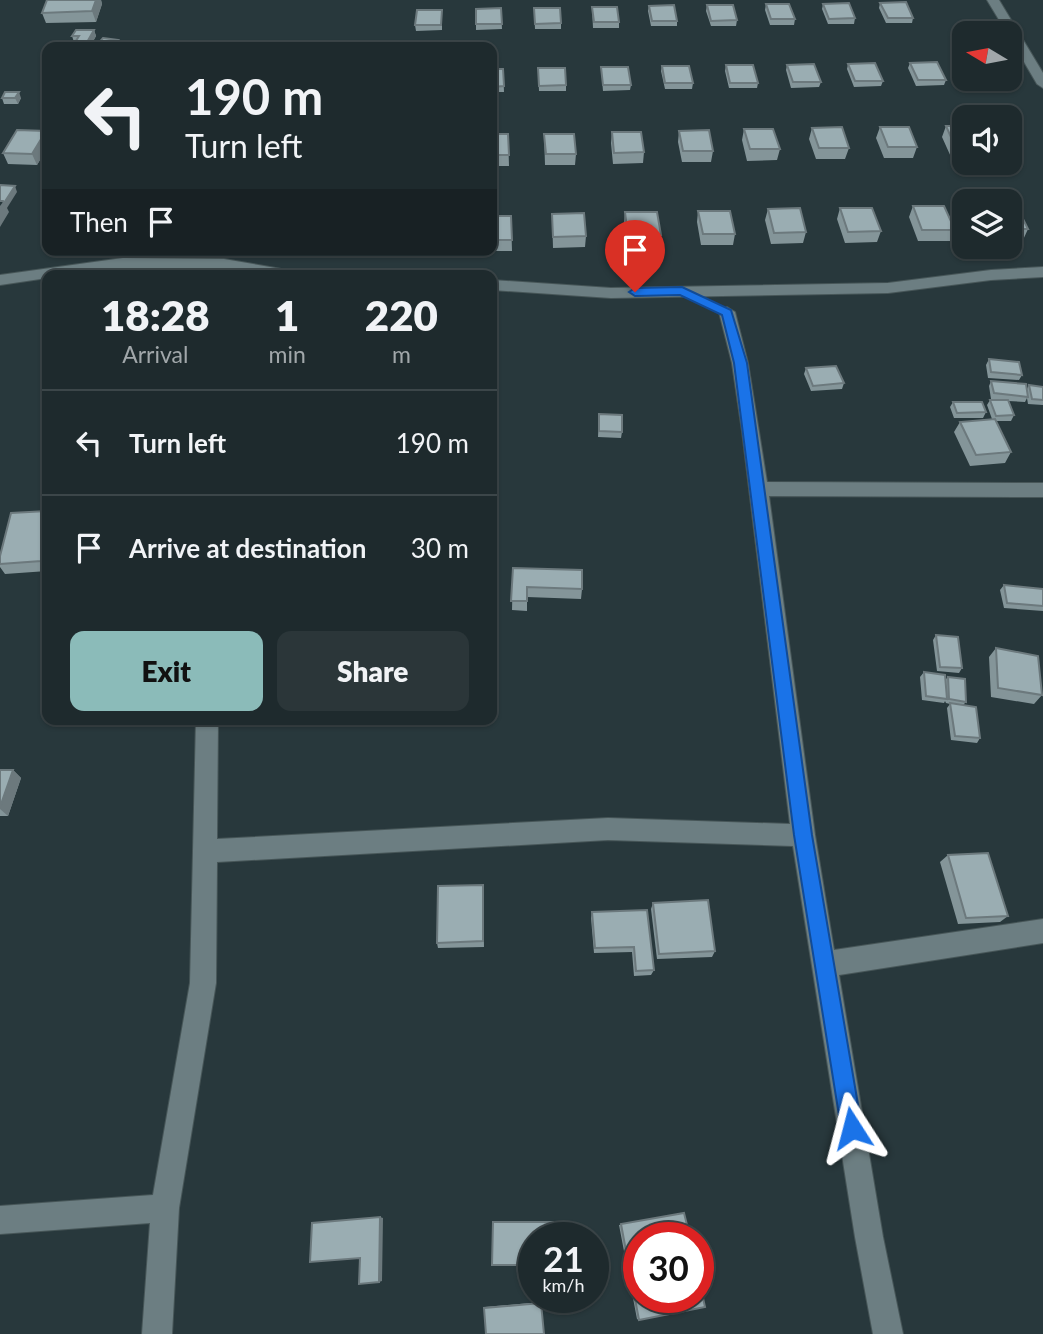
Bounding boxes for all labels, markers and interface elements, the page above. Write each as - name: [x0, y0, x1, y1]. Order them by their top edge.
- north arrow: [952, 21, 1022, 91]
- map controls: [952, 21, 1022, 259]
- text: 190 m: [185, 67, 323, 125]
- icon: left: [70, 70, 161, 161]
- button: sound: [952, 105, 1022, 175]
- text: Turn left: [185, 126, 302, 165]
- button: layers: [952, 189, 1022, 259]
- icon: arrive: [142, 203, 180, 241]
- text: Then: [70, 206, 128, 238]
- pin: [605, 220, 665, 292]
- icon: arrive: [616, 231, 654, 269]
- text: 18:28: [101, 290, 210, 340]
- text: 1: [275, 290, 299, 340]
- text: 220: [365, 290, 438, 340]
- text: Arrival: [122, 340, 188, 368]
- text: min: [269, 340, 306, 368]
- text: m: [392, 340, 411, 368]
- icon: left: [70, 424, 108, 462]
- text: Turn left: [129, 427, 226, 459]
- text: 190 m: [396, 427, 469, 459]
- icon: arrive: [70, 529, 108, 567]
- text: Arrive at destination: [129, 532, 366, 564]
- text: 30 m: [411, 532, 469, 564]
- button: Exit: [70, 631, 263, 711]
- button: Share: [277, 631, 469, 711]
- position arrow: [815, 1091, 889, 1165]
- speed limit sign: 30: [623, 1222, 714, 1313]
- text: 21: [543, 1237, 584, 1279]
- text: km/h: [542, 1274, 585, 1296]

